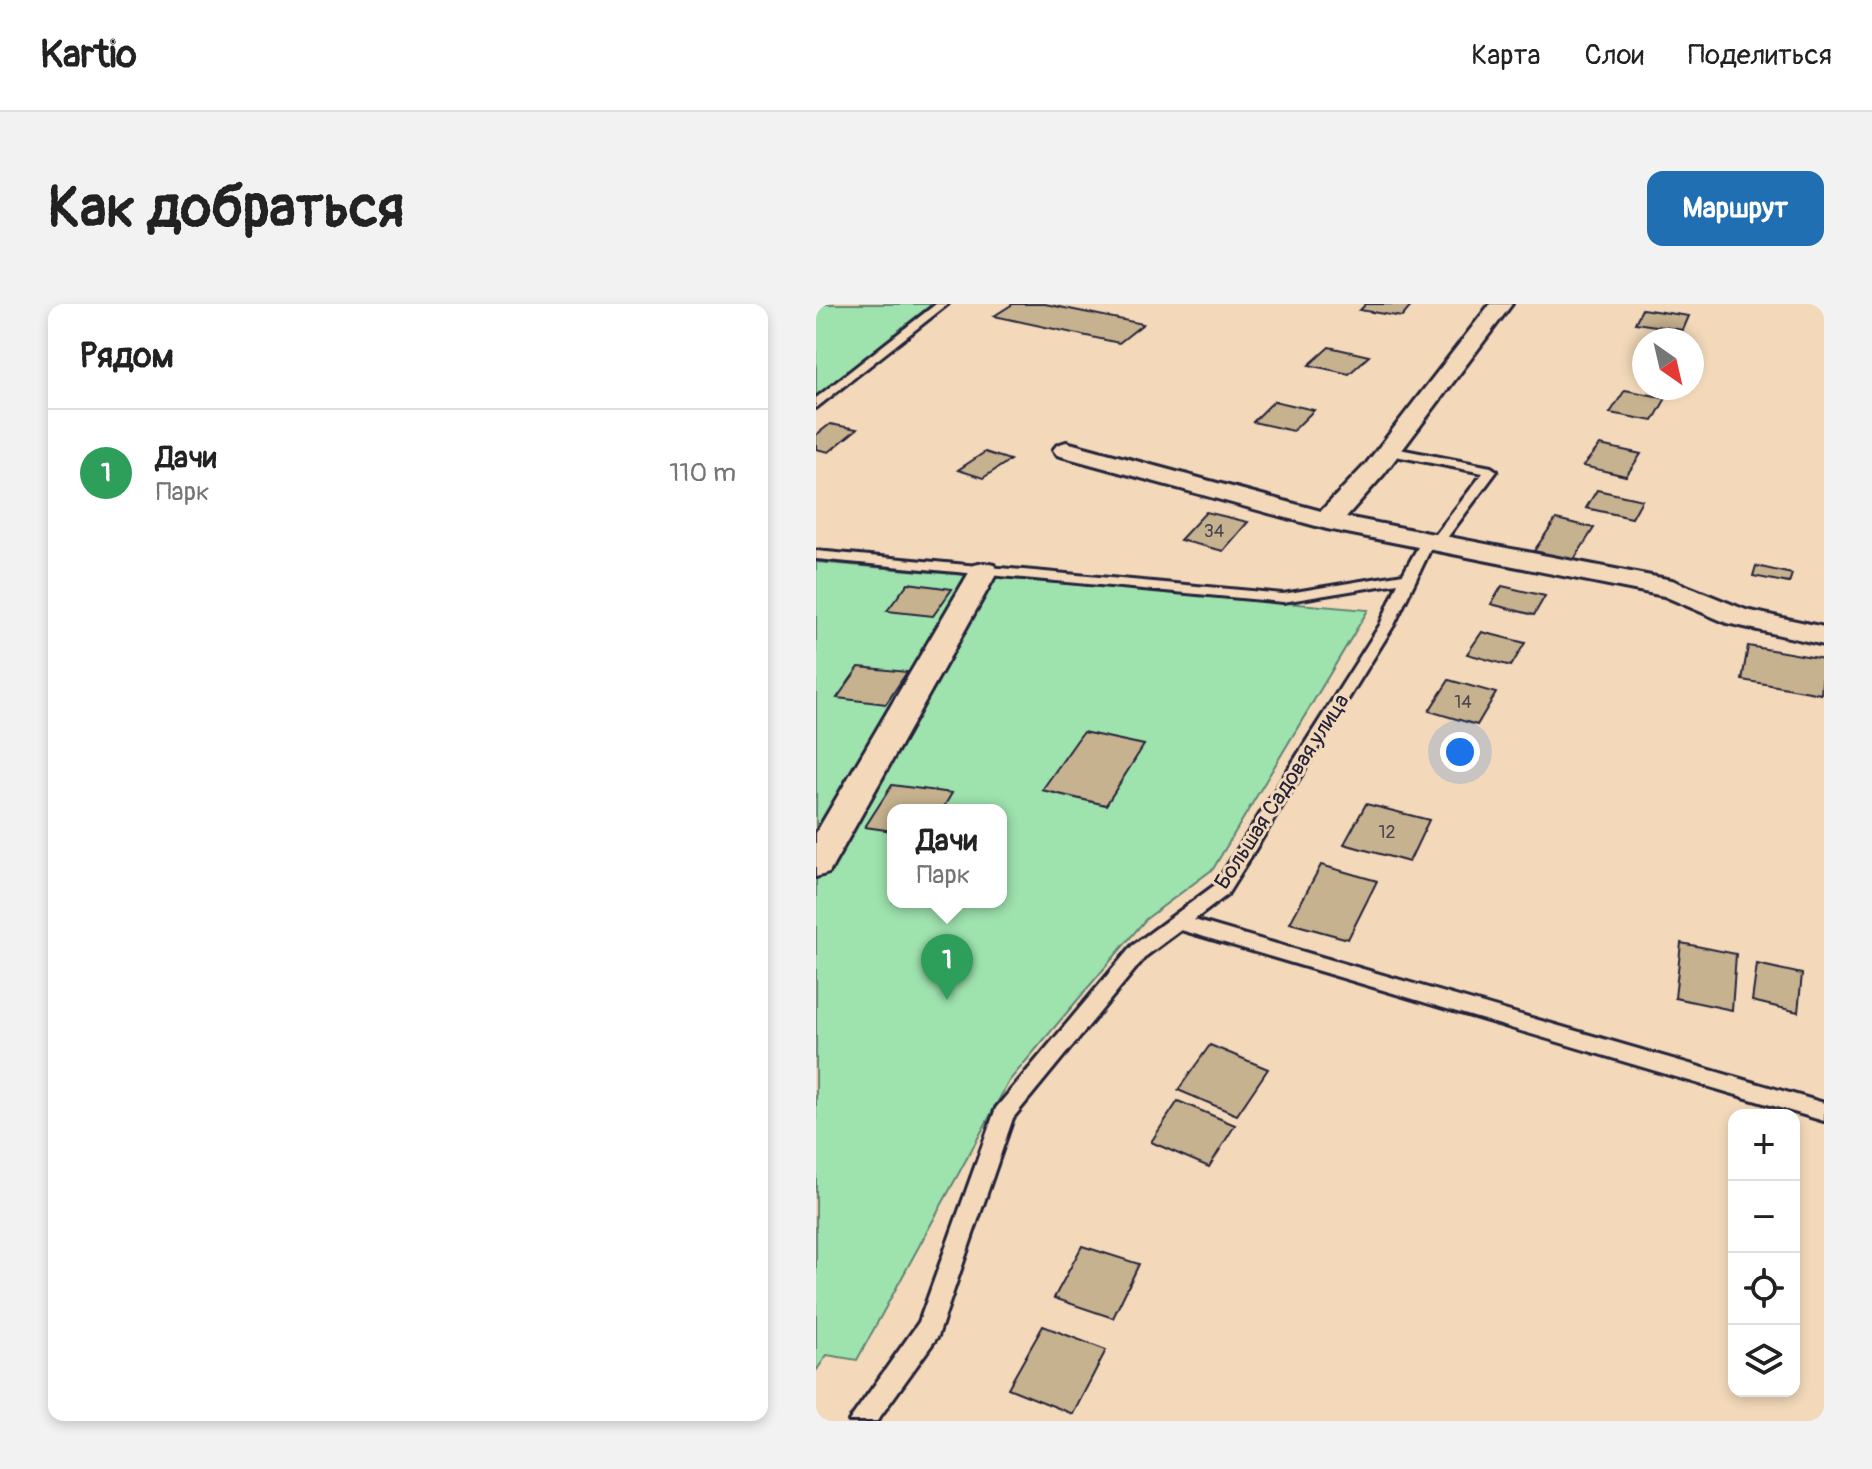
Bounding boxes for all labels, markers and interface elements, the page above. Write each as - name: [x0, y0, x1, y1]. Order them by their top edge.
- text: Kartio: [40, 31, 137, 79]
- text: Карта: [1471, 38, 1541, 73]
- text: Слои: [1585, 38, 1644, 73]
- text: Поделиться: [1688, 38, 1832, 73]
- button: Маршрут: [1647, 171, 1824, 246]
- text: Как добраться: [48, 174, 404, 243]
- north arrow: [1632, 328, 1704, 400]
- text: Рядом: [80, 335, 174, 378]
- text: Дачи: [156, 439, 216, 476]
- text: 1: [101, 457, 111, 489]
- text: 110 m: [669, 457, 736, 489]
- text: Парк: [156, 476, 209, 508]
- house number: 34: [1204, 520, 1225, 543]
- street label: Большая Садовая улица: [1208, 689, 1356, 895]
- house number: 14: [1454, 691, 1472, 714]
- your location: [1440, 732, 1480, 772]
- popup: [887, 804, 1007, 908]
- house number: 12: [1378, 821, 1396, 844]
- text: Дачи: [917, 822, 977, 859]
- text: Парк: [917, 859, 970, 891]
- pin: 1: [921, 934, 973, 1000]
- map controls: [1728, 1109, 1800, 1397]
- button: +: [1728, 1109, 1800, 1181]
- button: −: [1728, 1181, 1800, 1253]
- button: locate: [1728, 1253, 1800, 1325]
- button: layers: [1728, 1325, 1800, 1397]

